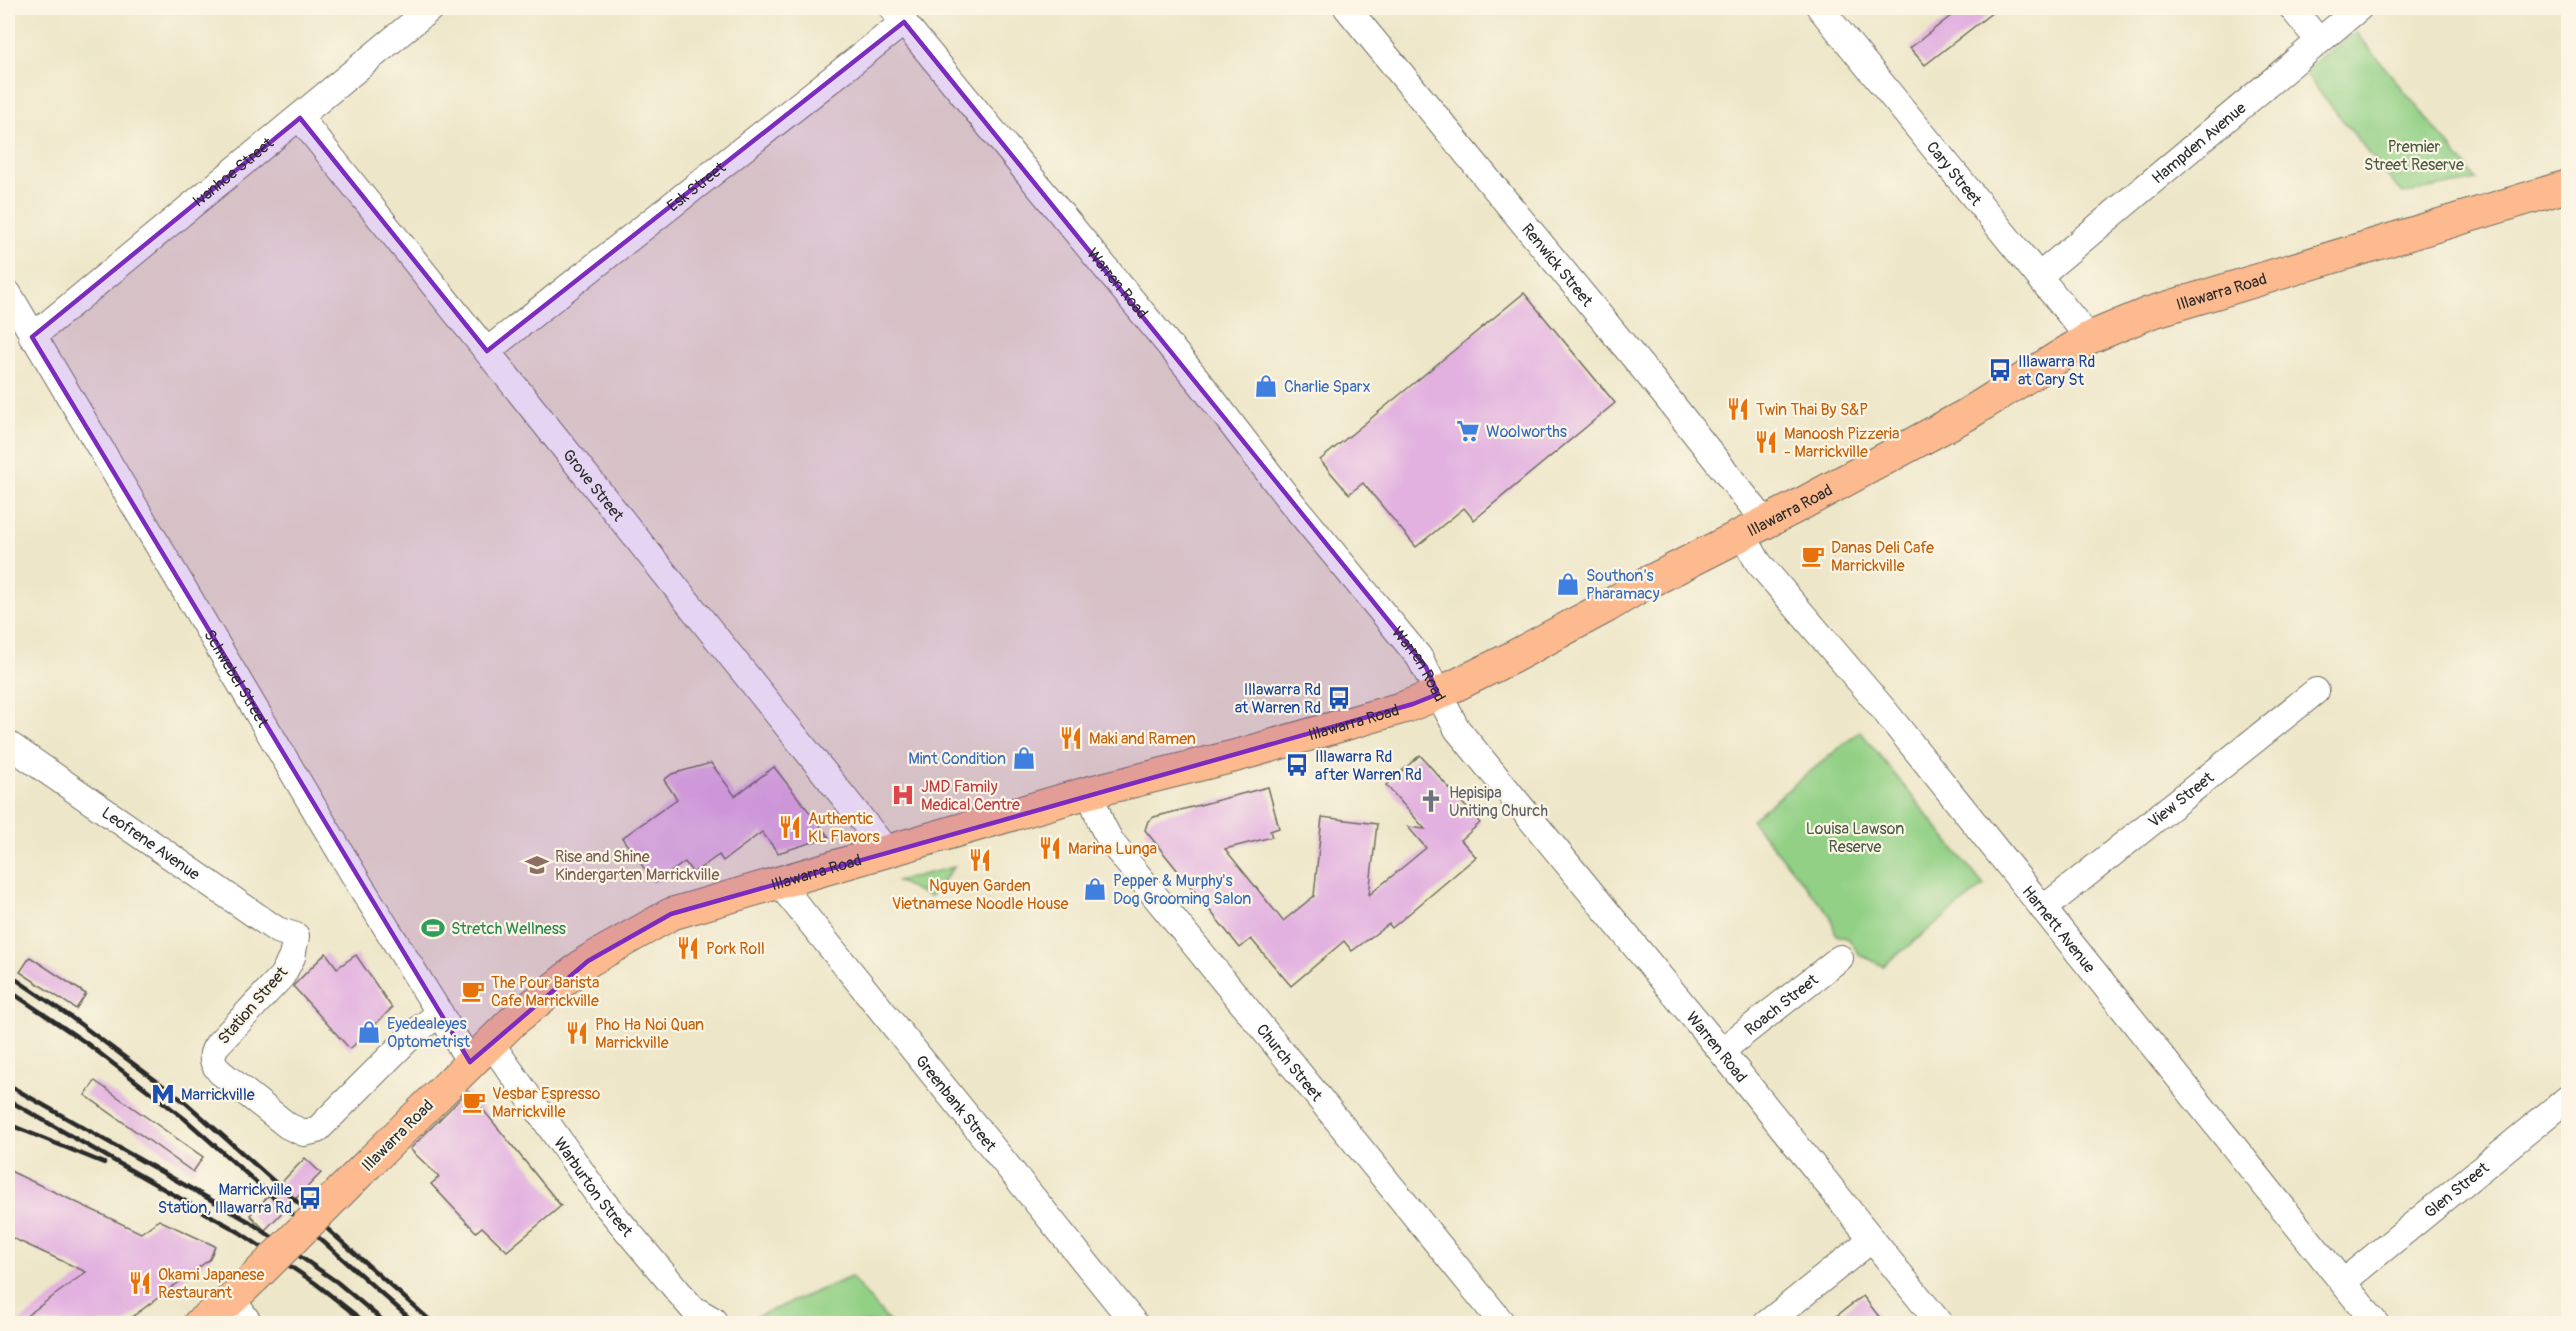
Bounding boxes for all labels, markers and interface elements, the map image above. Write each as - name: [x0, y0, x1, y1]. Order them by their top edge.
- street label: Hampden Avenue: [2148, 98, 2250, 188]
- street label: Ivanhoe Street: [189, 133, 278, 211]
- park label: Premier Street Reserve: [2364, 137, 2464, 175]
- street label: Cary Street: [1922, 138, 1986, 210]
- street label: Esk Street: [663, 157, 730, 216]
- street label: Renwick Street: [1517, 220, 1597, 311]
- street label: Warren Road: [1082, 244, 1152, 323]
- street label: Illawarra Road: [2174, 269, 2269, 315]
- place label: Illawarra Rd at Cary St: [2018, 352, 2095, 390]
- bus stop icon: Illawarra Rd at Cary St: [1987, 357, 2013, 383]
- shop icon: Charlie Sparx: [1253, 373, 1279, 399]
- place label: Charlie Sparx: [1284, 377, 1371, 397]
- restaurant icon: Twin Thai By S&P: [1725, 396, 1751, 422]
- place label: Twin Thai By S&P: [1756, 400, 1868, 420]
- supermarket icon: Woolworths: [1455, 418, 1481, 444]
- place label: Woolworths: [1486, 422, 1567, 442]
- place label: Manoosh Pizzeria - Marrickville: [1784, 424, 1899, 462]
- restaurant icon: Manoosh Pizzeria - Marrickville: [1753, 429, 1779, 455]
- street label: Grove Street: [558, 445, 628, 526]
- street label: Illawarra Road: [1744, 480, 1836, 541]
- place label: Danas Deli Cafe Marrickville: [1831, 538, 1934, 576]
- cafe icon: Danas Deli Cafe Marrickville: [1800, 543, 1826, 569]
- place label: Southon's Pharamacy: [1586, 566, 1660, 604]
- shop icon: Southon's Pharamacy: [1555, 571, 1581, 597]
- street label: Warren Road: [1387, 623, 1450, 705]
- street label: Schwebel Street: [199, 626, 273, 732]
- place label: Illawarra Rd at Warren Rd: [1235, 680, 1321, 718]
- bus stop icon: Illawarra Rd at Warren Rd: [1326, 685, 1352, 711]
- street label: Illawarra Road: [1306, 700, 1401, 745]
- restaurant icon: Maki and Ramen: [1058, 725, 1084, 751]
- place label: Maki and Ramen: [1089, 729, 1196, 749]
- shop icon: Mint Condition: [1011, 745, 1037, 771]
- place label: Illawarra Rd after Warren Rd: [1315, 747, 1422, 785]
- place label: Mint Condition: [908, 749, 1006, 769]
- bus stop icon: Illawarra Rd after Warren Rd: [1284, 752, 1310, 778]
- street label: View Street: [2144, 767, 2218, 832]
- place label: JMD Family Medical Centre: [921, 777, 1020, 815]
- hospital icon: JMD Family Medical Centre: [890, 782, 916, 808]
- place label: Hepisipa Uniting Church: [1449, 783, 1548, 821]
- church icon: Hepisipa Uniting Church: [1418, 788, 1444, 814]
- street label: Leofrene Avenue: [98, 803, 203, 885]
- place label: Authentic KL Flavors: [808, 809, 880, 847]
- restaurant icon: Authentic KL Flavors: [777, 814, 803, 840]
- park label: Louisa Lawson Reserve: [1806, 819, 1904, 857]
- restaurant icon: Marina Lunga: [1037, 835, 1063, 861]
- place label: Marina Lunga: [1068, 839, 1157, 859]
- place label: Rise and Shine Kindergarten Marrickville: [555, 847, 719, 885]
- restaurant icon: Nguyen Garden Vietnamese Noodle House: [967, 847, 993, 873]
- street label: Illawarra Road: [769, 850, 864, 895]
- school or university icon: Rise and Shine Kindergarten Marrickville: [524, 852, 550, 878]
- place label: Pepper & Murphy's Dog Grooming Salon: [1113, 871, 1251, 909]
- place label: Nguyen Garden Vietnamese Noodle House: [892, 876, 1068, 914]
- shop icon: Pepper & Murphy's Dog Grooming Salon: [1082, 876, 1108, 902]
- street label: Harnett Avenue: [2018, 882, 2100, 977]
- sports icon: Stretch Wellness: [420, 915, 446, 941]
- place label: Stretch Wellness: [451, 919, 566, 939]
- restaurant icon: Pork Roll: [675, 935, 701, 961]
- place label: Pork Roll: [706, 939, 765, 959]
- street label: Station Street: [214, 962, 292, 1049]
- street label: Roach Street: [1741, 970, 1823, 1040]
- place label: The Pour Barista Cafe Marrickville: [491, 973, 600, 1011]
- cafe icon: The Pour Barista Cafe Marrickville: [460, 978, 486, 1004]
- street label: Warren Road: [1682, 1008, 1751, 1087]
- place label: Eyedealeyes Optometrist: [387, 1014, 471, 1052]
- place label: Pho Ha Noi Quan Marrickville: [595, 1015, 704, 1053]
- shop icon: Eyedealeyes Optometrist: [356, 1019, 382, 1045]
- restaurant icon: Pho Ha Noi Quan Marrickville: [564, 1020, 590, 1046]
- street label: Church Street: [1252, 1020, 1327, 1106]
- street label: Greenbank Street: [911, 1051, 1001, 1156]
- metro station icon: Marrickville: [150, 1081, 176, 1107]
- place label: Vesbar Espresso Marrickville: [492, 1084, 601, 1122]
- place label: Marrickville: [181, 1085, 255, 1105]
- cafe icon: Vesbar Espresso Marrickville: [461, 1089, 487, 1115]
- street label: Illawarra Road: [358, 1096, 438, 1176]
- street label: Warburton Street: [549, 1134, 637, 1241]
- street label: Glen Street: [2420, 1158, 2494, 1223]
- place label: Marrickville Station, Illawarra Rd: [158, 1180, 292, 1218]
- bus stop icon: Marrickville Station, Illawarra Rd: [297, 1185, 323, 1211]
- place label: Okami Japanese Restaurant: [158, 1265, 265, 1303]
- restaurant icon: Okami Japanese Restaurant: [127, 1270, 153, 1296]

